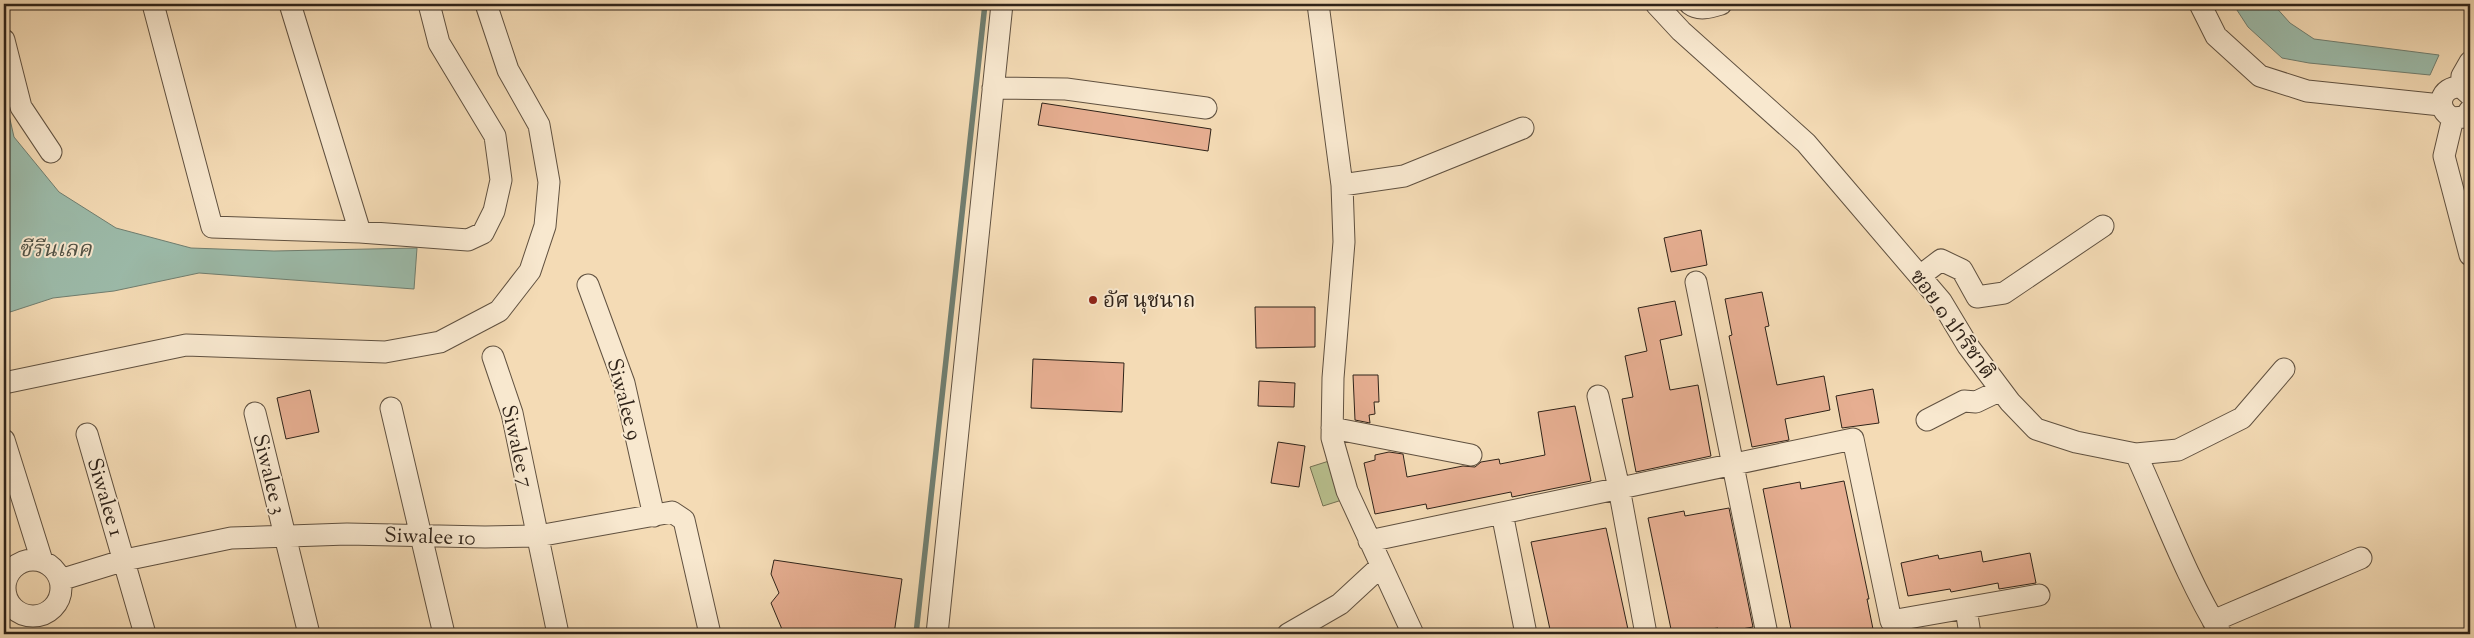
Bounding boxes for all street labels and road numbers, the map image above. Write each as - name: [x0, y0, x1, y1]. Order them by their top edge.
- street label: ซอย ๑ ปาริชาติ: [1901, 264, 2002, 386]
- street label: Siwalee 9: [598, 355, 648, 444]
- street label: Siwalee 7: [492, 402, 540, 491]
- street label: Siwalee 3: [244, 431, 293, 518]
- street label: Siwalee 1: [78, 455, 130, 541]
- street label: Siwalee 10: [384, 521, 476, 555]

